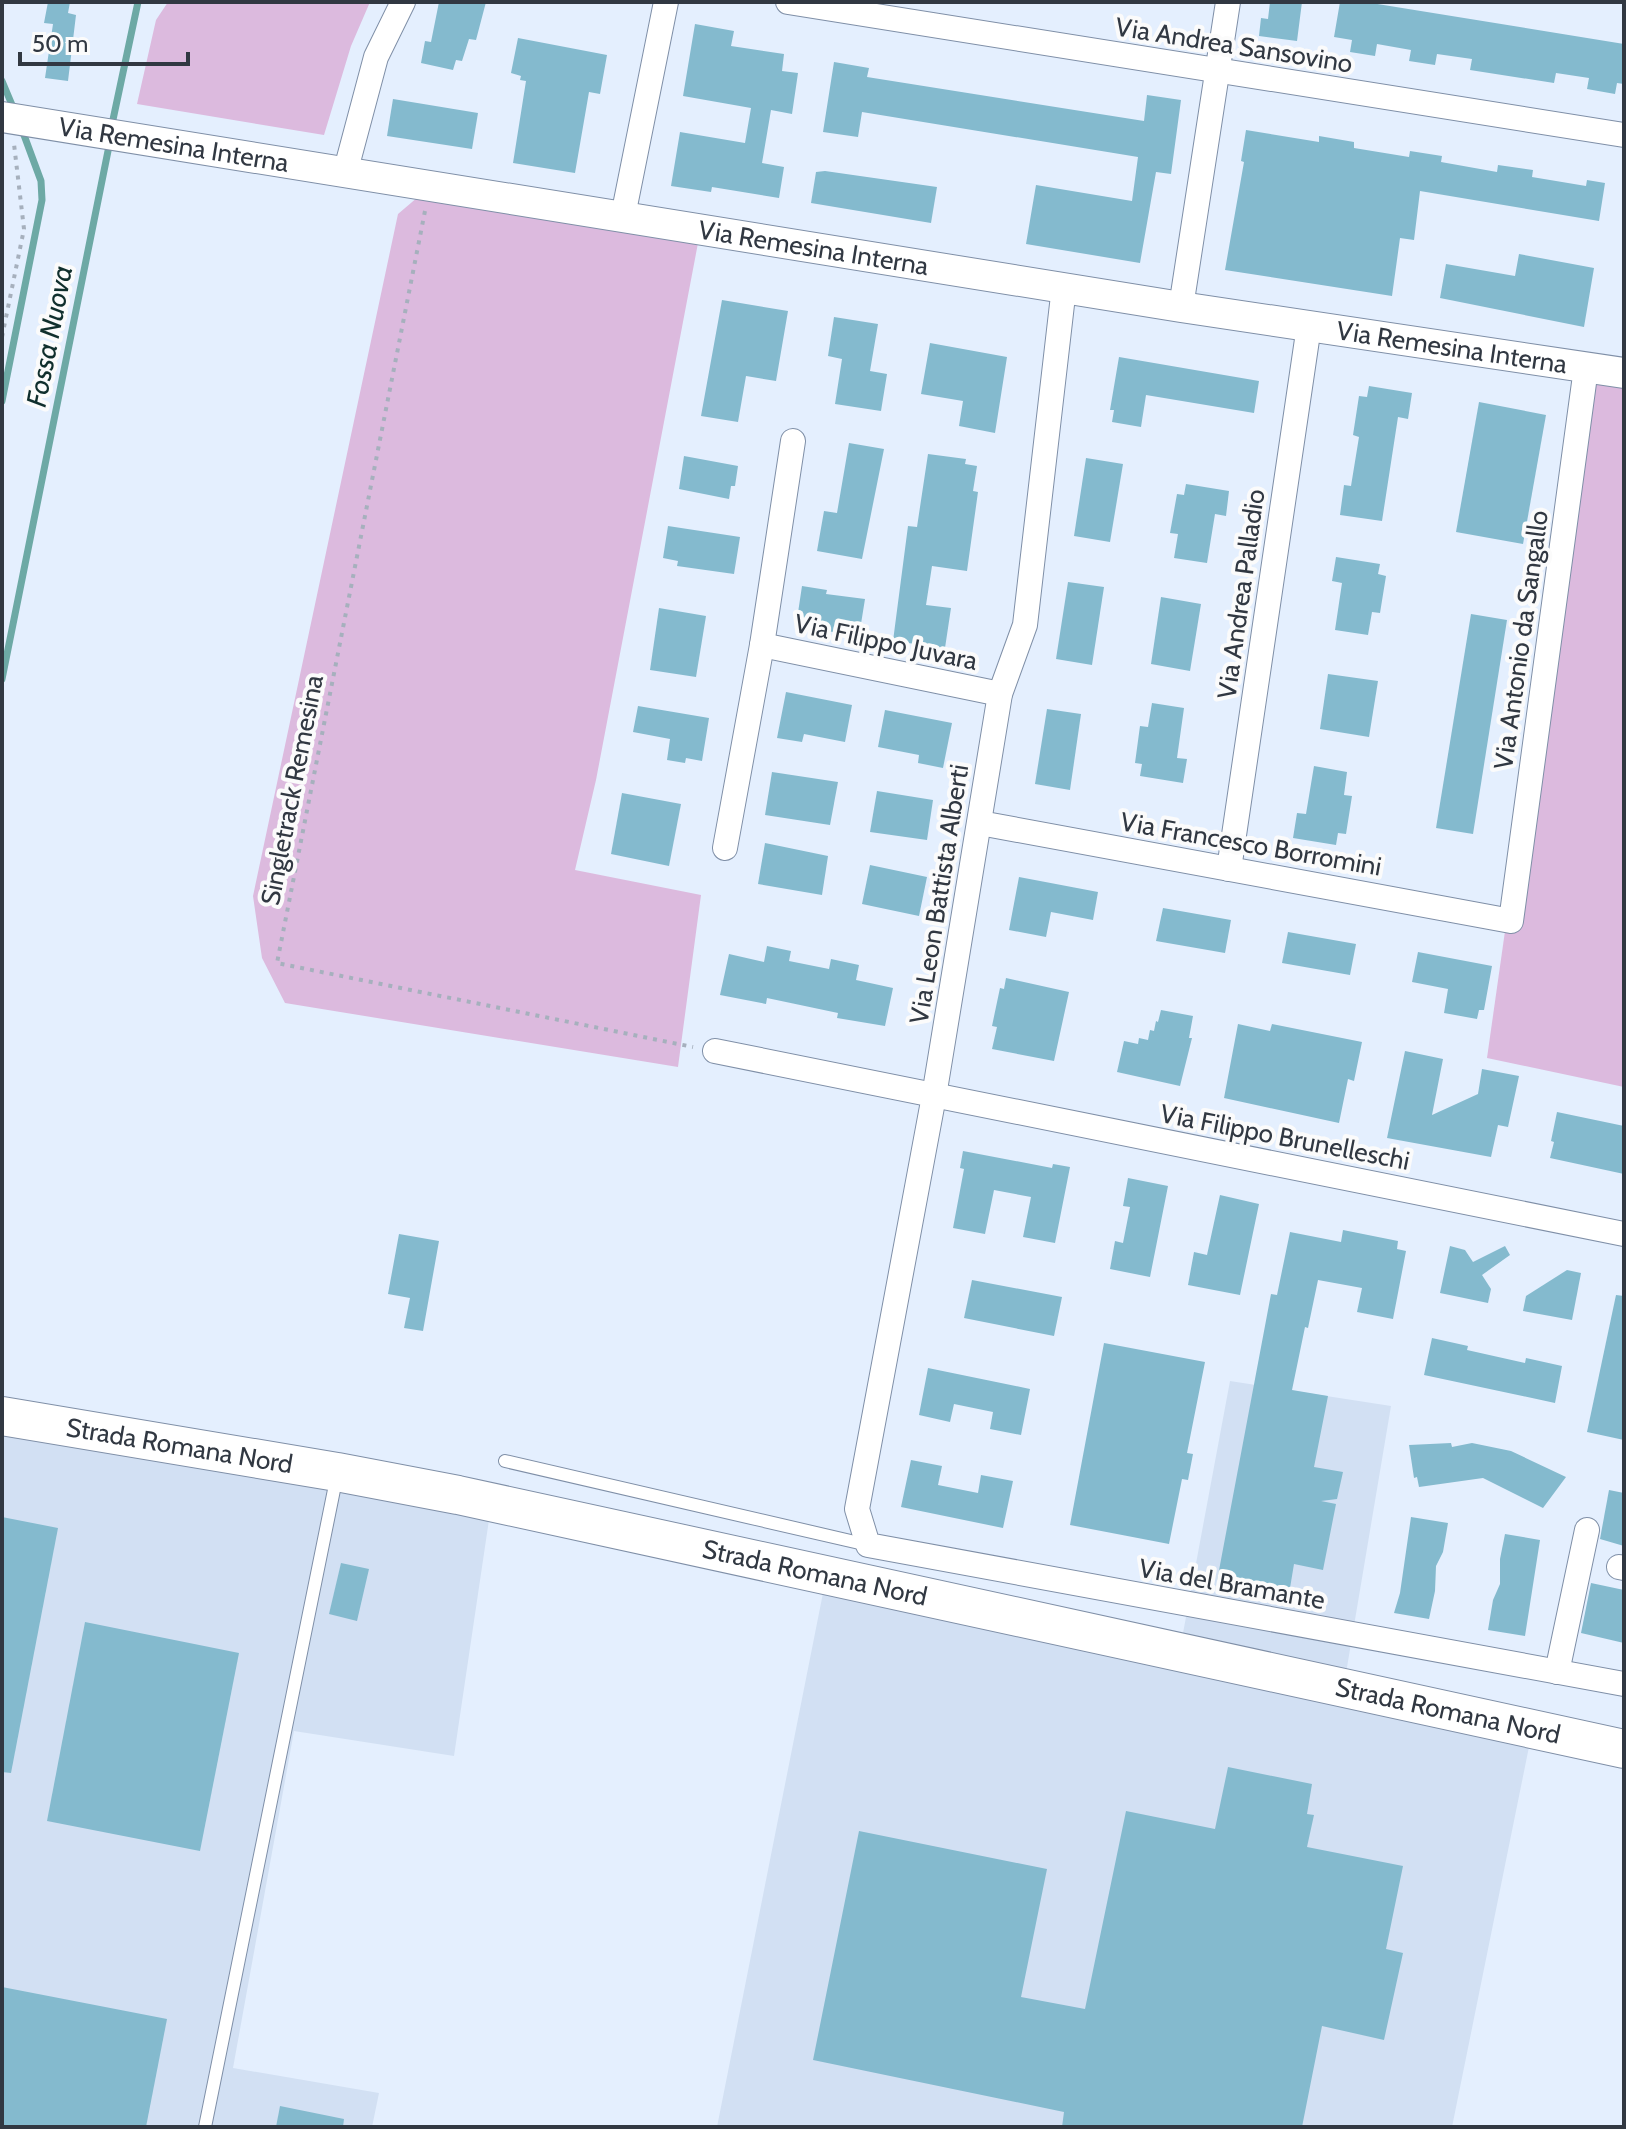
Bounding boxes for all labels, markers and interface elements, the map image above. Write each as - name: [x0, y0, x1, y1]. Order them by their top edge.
- street label: Via Andrea Sansovino: [1113, 10, 1355, 80]
- scale bar: [20, 16, 188, 66]
- text: 50 m: [32, 29, 88, 58]
- street label: Via Remesina Interna: [56, 110, 292, 179]
- street label: Via Remesina Interna: [696, 213, 931, 282]
- water label: Fossa Nuova: [19, 263, 79, 409]
- street label: Via Remesina Interna: [1334, 314, 1570, 380]
- street label: Via Andrea Palladio: [1210, 487, 1272, 701]
- street label: Via Antonio da Sangallo: [1487, 508, 1555, 772]
- street label: Via Filippo Juvara: [792, 607, 981, 677]
- street label: Singletrack Remesina: [254, 672, 330, 908]
- street label: Via Leon Battista Alberti: [903, 762, 975, 1026]
- street label: Via Francesco Borromini: [1118, 805, 1384, 883]
- street label: Via Filippo Brunelleschi: [1158, 1097, 1412, 1177]
- street label: Strada Romana Nord: [64, 1411, 295, 1480]
- street label: Strada Romana Nord: [699, 1533, 930, 1613]
- street label: Via del Bramante: [1137, 1552, 1327, 1616]
- street label: Strada Romana Nord: [1333, 1671, 1563, 1751]

